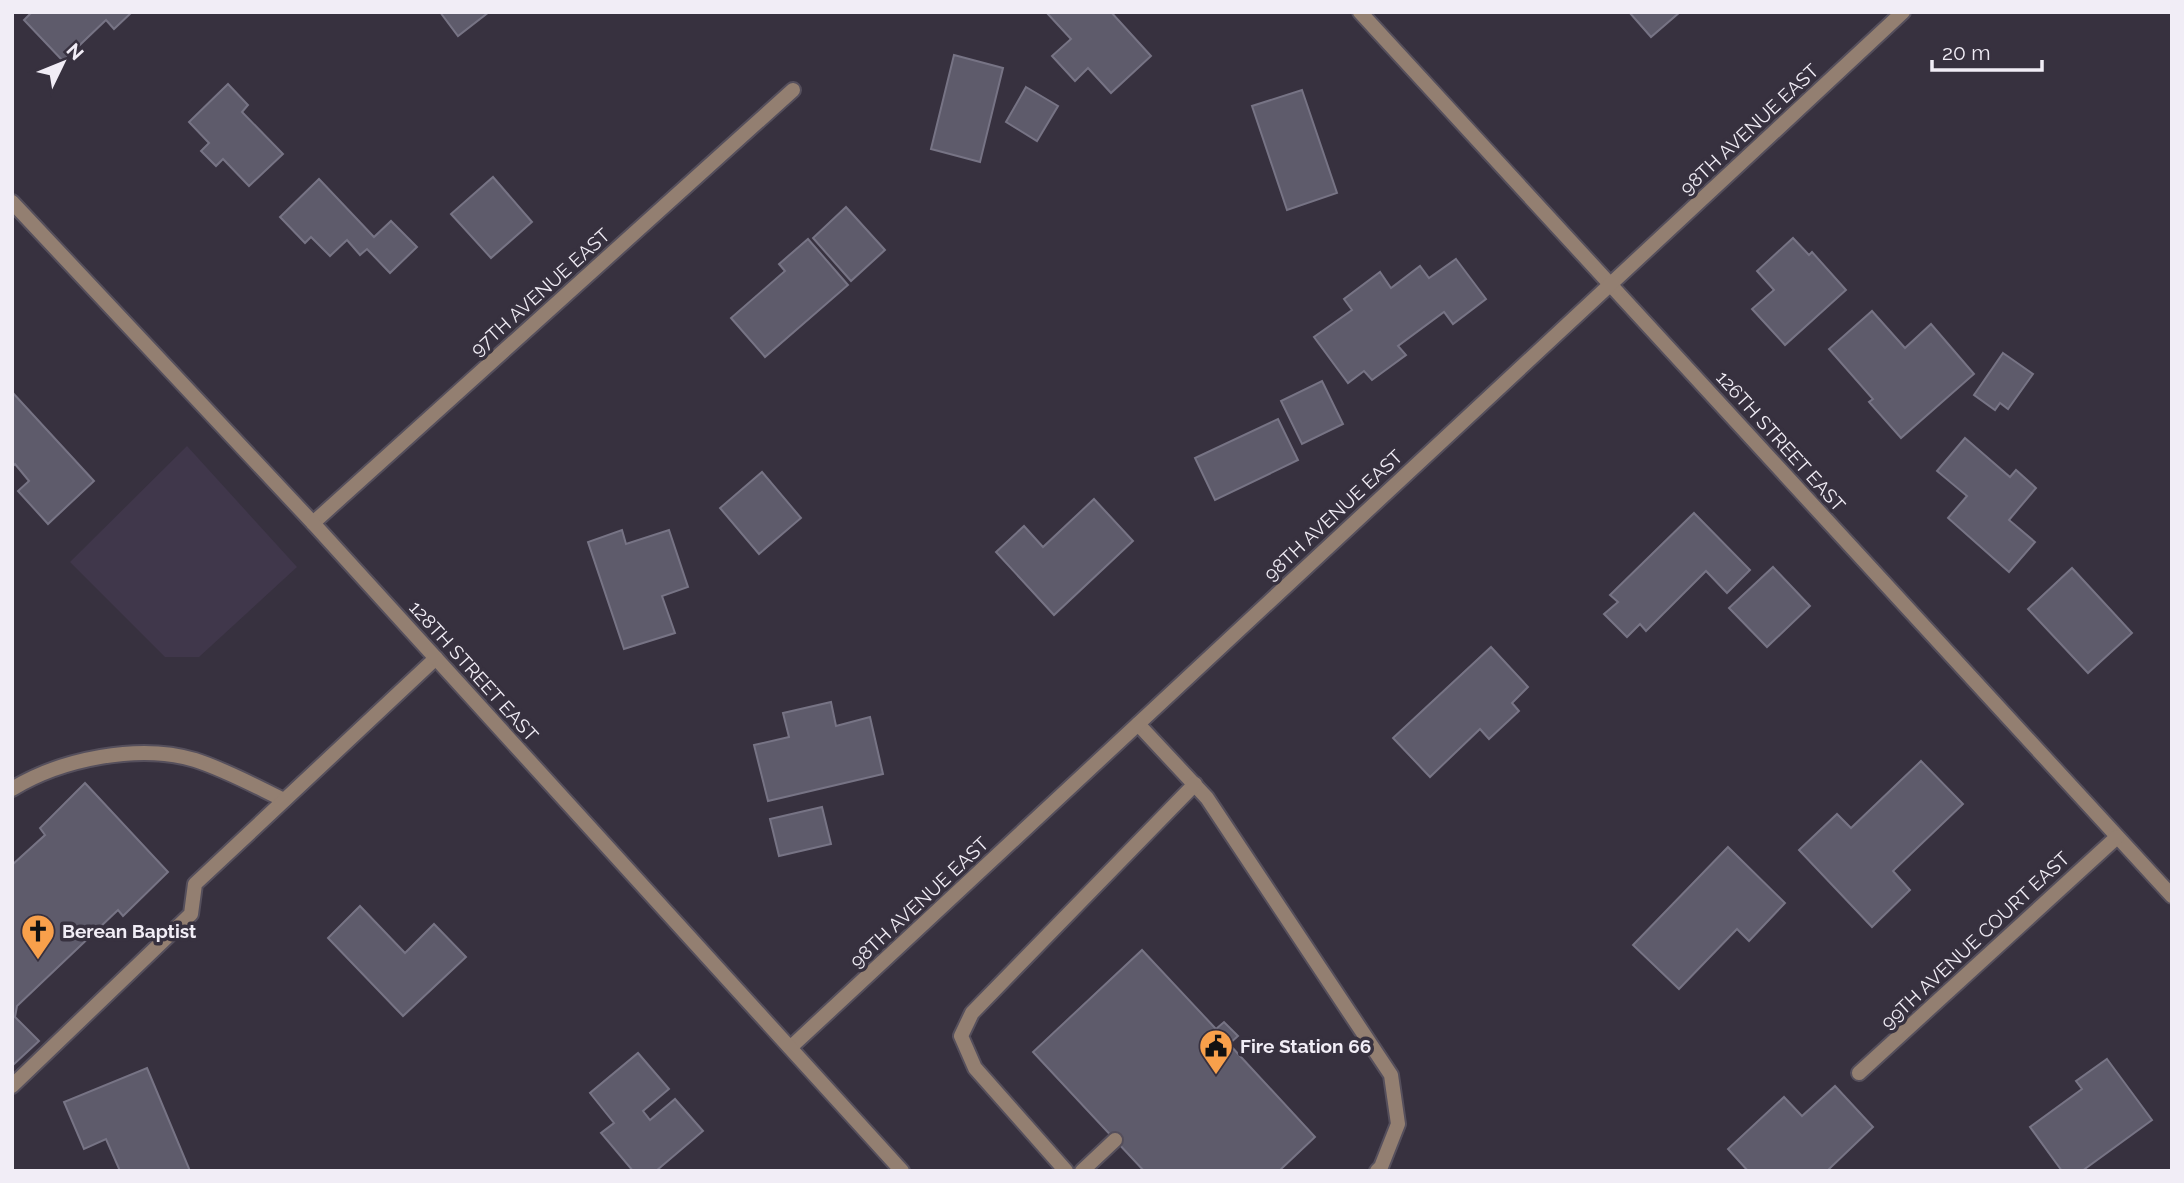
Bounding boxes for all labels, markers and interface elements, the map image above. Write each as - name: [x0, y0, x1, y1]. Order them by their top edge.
- north arrow: [28, 28, 98, 98]
- scale bar: [1932, 28, 2042, 72]
- text: N: [62, 39, 88, 64]
- text: 20 m: [1942, 40, 1990, 65]
- street label: 98TH AVENUE EAST: [1675, 59, 1823, 199]
- street label: 97TH AVENUE EAST: [466, 223, 614, 360]
- street label: 126TH STREET EAST: [1712, 366, 1850, 516]
- street label: 98TH AVENUE EAST: [1259, 445, 1407, 585]
- street label: 128TH STREET EAST: [405, 596, 543, 746]
- street label: 98TH AVENUE EAST: [845, 832, 993, 972]
- street label: 99TH AVENUE COURT EAST: [1876, 847, 2074, 1033]
- church icon: Berean Baptist: [19, 912, 57, 961]
- place label: Berean Baptist: [62, 920, 197, 942]
- public building icon: Fire Station 66: [1197, 1027, 1235, 1076]
- place label: Fire Station 66: [1240, 1035, 1371, 1057]

